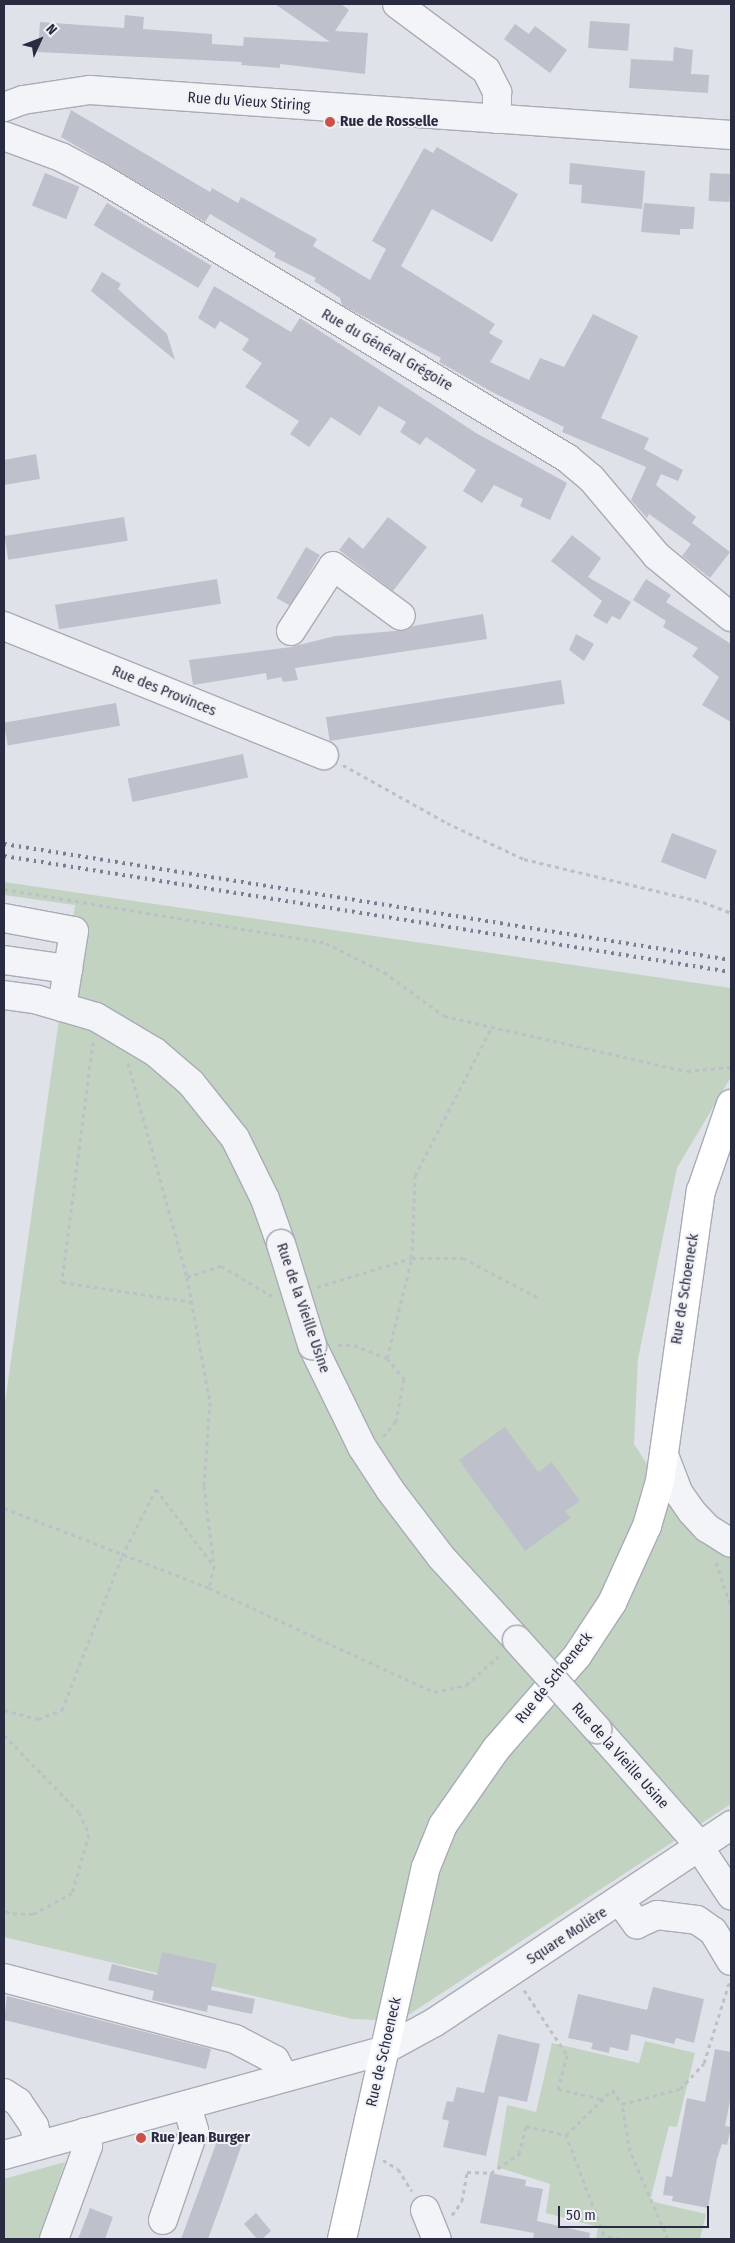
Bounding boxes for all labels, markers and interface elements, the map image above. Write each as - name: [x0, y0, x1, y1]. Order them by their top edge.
- north arrow: [15, 15, 65, 65]
- text: N: [42, 21, 60, 38]
- street label: Rue du Vieux Stiring: [187, 89, 311, 115]
- place label: Rue de Rosselle: [340, 113, 438, 131]
- marker: Rue de Rosselle: [324, 116, 336, 128]
- street label: Rue du Général Grégoire: [318, 305, 456, 395]
- street label: Rue des Provinces: [109, 662, 219, 720]
- street label: Rue de Schoeneck: [667, 1232, 703, 1346]
- street label: Rue de la Vieille Usine: [272, 1241, 334, 1375]
- street label: Rue de Schoeneck: [512, 1629, 596, 1727]
- street label: Rue de la Vieille Usine: [568, 1699, 672, 1813]
- street label: Square Molière: [523, 1903, 611, 1969]
- street label: Rue de Schoeneck: [363, 1996, 405, 2108]
- place label: Rue Jean Burger: [151, 2129, 250, 2147]
- marker: Rue Jean Burger: [135, 2132, 147, 2144]
- scale bar: [560, 2196, 711, 2228]
- text: 50 m: [566, 2206, 596, 2224]

